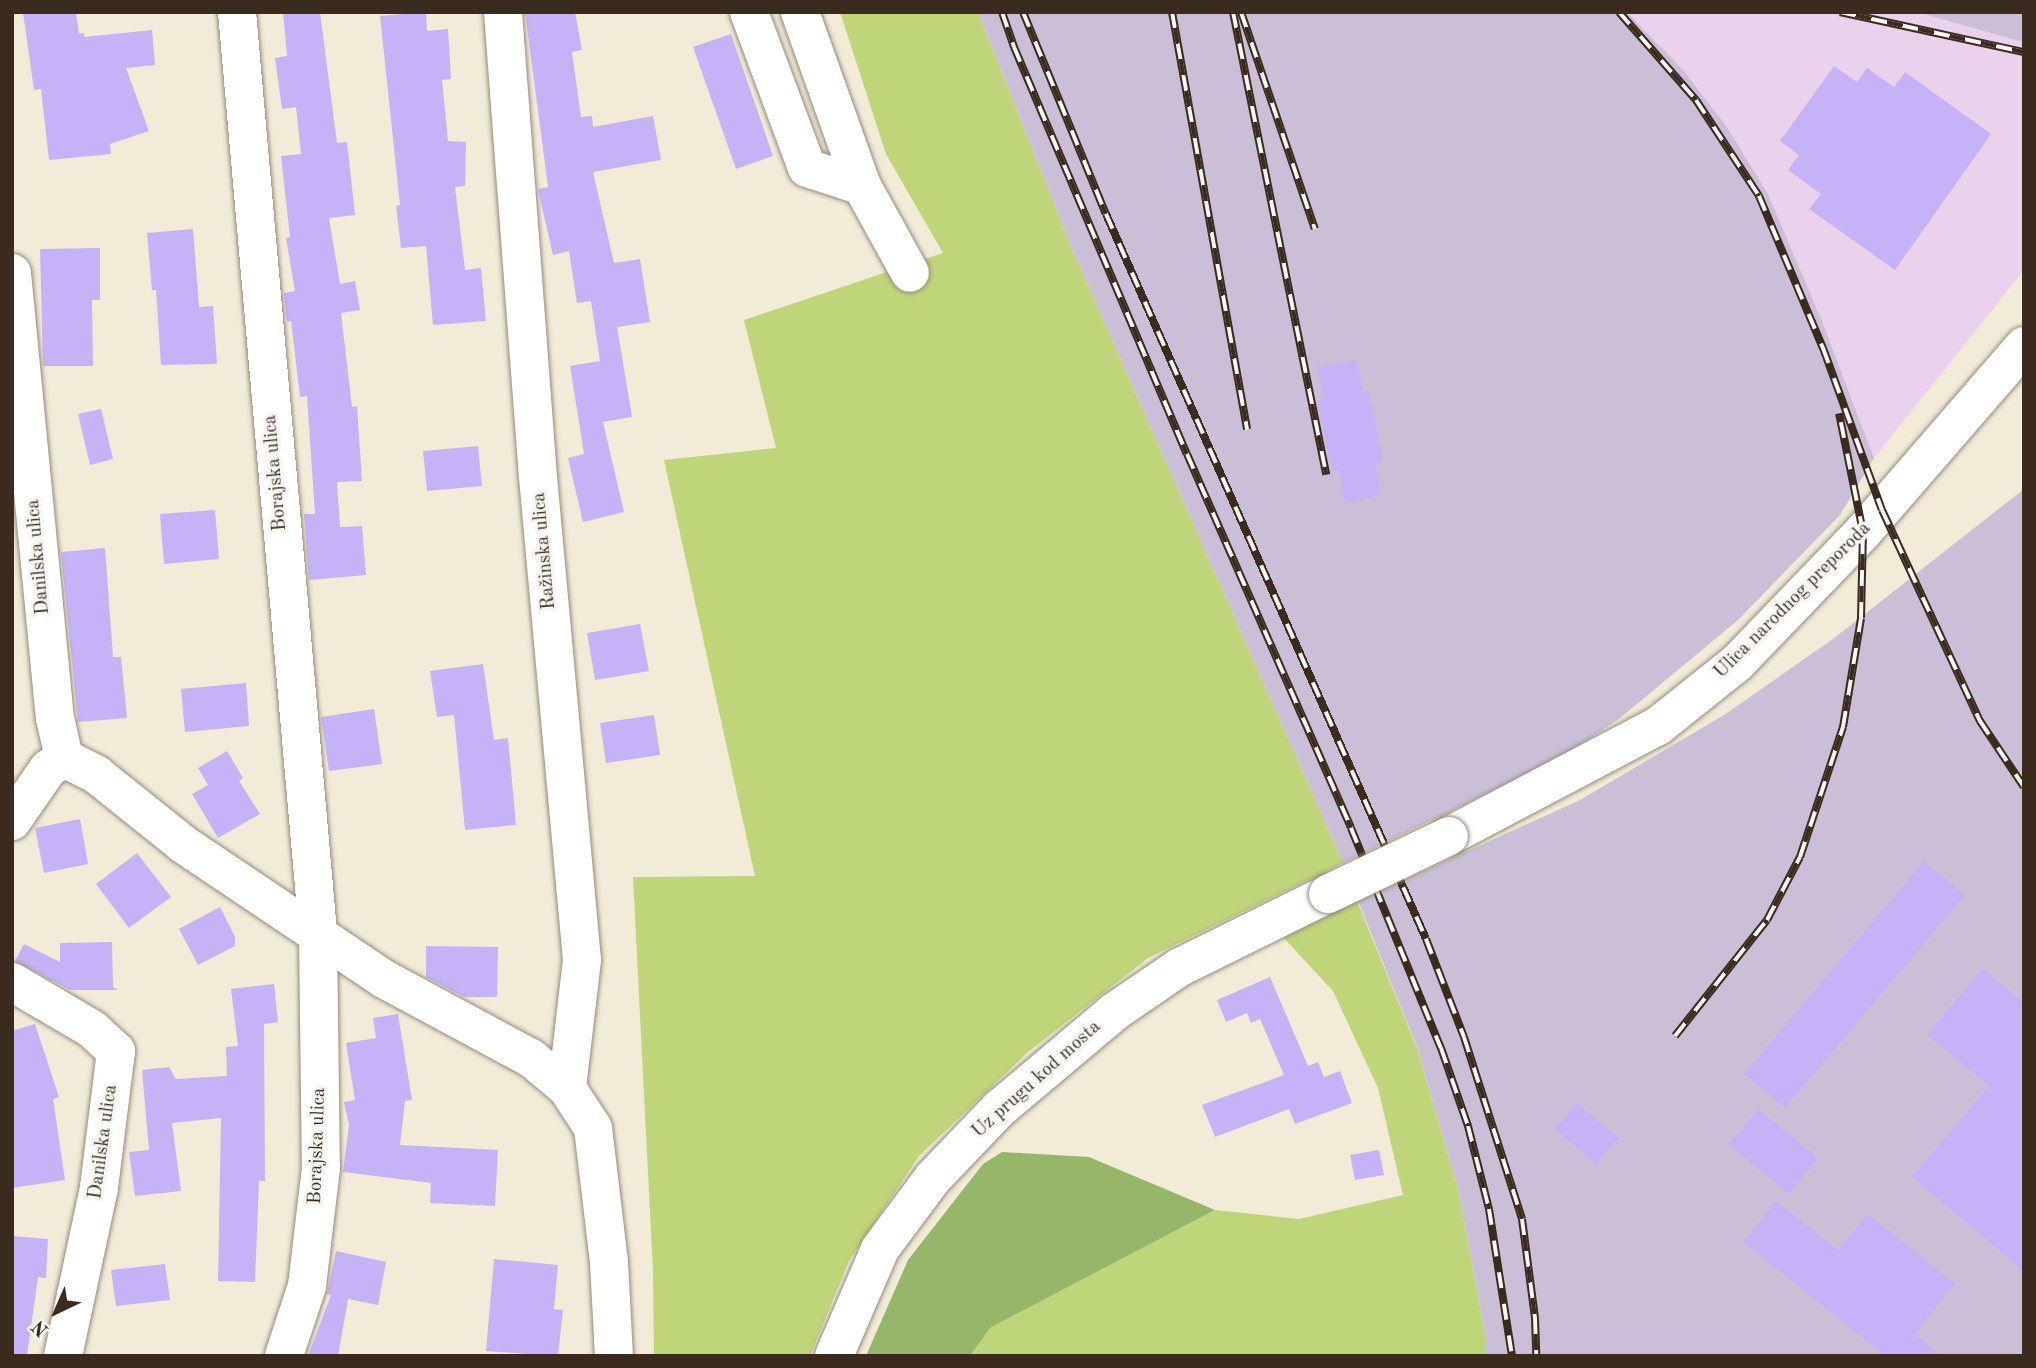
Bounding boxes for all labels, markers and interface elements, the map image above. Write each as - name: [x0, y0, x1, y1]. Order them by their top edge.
- street label: Borajska ulica: [260, 414, 292, 532]
- street label: Ražinska ulica: [529, 491, 561, 611]
- street label: Danilska ulica: [23, 498, 55, 616]
- street label: Ulica narodnog preporoda: [1710, 518, 1876, 684]
- street label: Uz prugu kod mosta: [968, 1016, 1106, 1144]
- street label: Danilska ulica: [85, 1083, 123, 1201]
- street label: Borajska ulica: [305, 1087, 331, 1205]
- north arrow: [21, 1277, 91, 1347]
- text: N: [29, 1316, 53, 1339]

